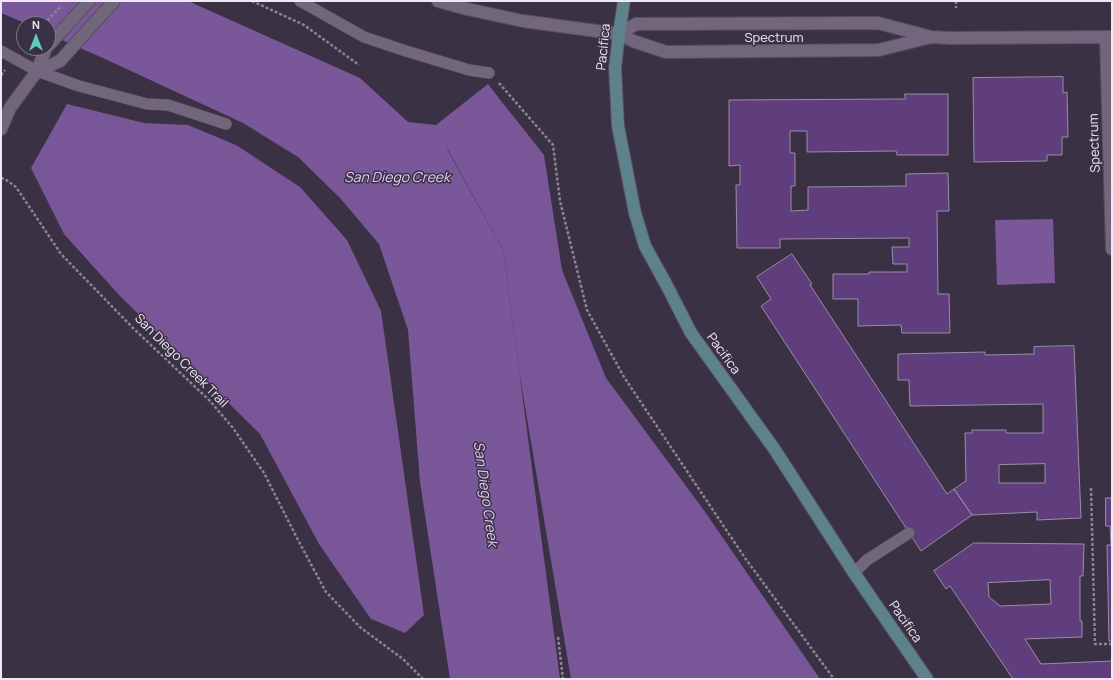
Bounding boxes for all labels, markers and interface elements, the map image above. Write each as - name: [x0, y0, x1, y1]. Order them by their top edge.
- north arrow: [16, 16, 56, 56]
- text: N: [32, 17, 40, 32]
- street label: Pacifica: [594, 23, 614, 71]
- street label: Spectrum: [744, 30, 804, 46]
- street label: Spectrum: [1086, 113, 1104, 173]
- water label: San Diego Creek: [344, 170, 450, 186]
- street label: San Diego Creek Trail: [131, 311, 231, 411]
- street label: Pacifica: [703, 330, 743, 378]
- water label: San Diego Creek: [469, 440, 501, 548]
- street label: Pacifica: [885, 598, 925, 646]

